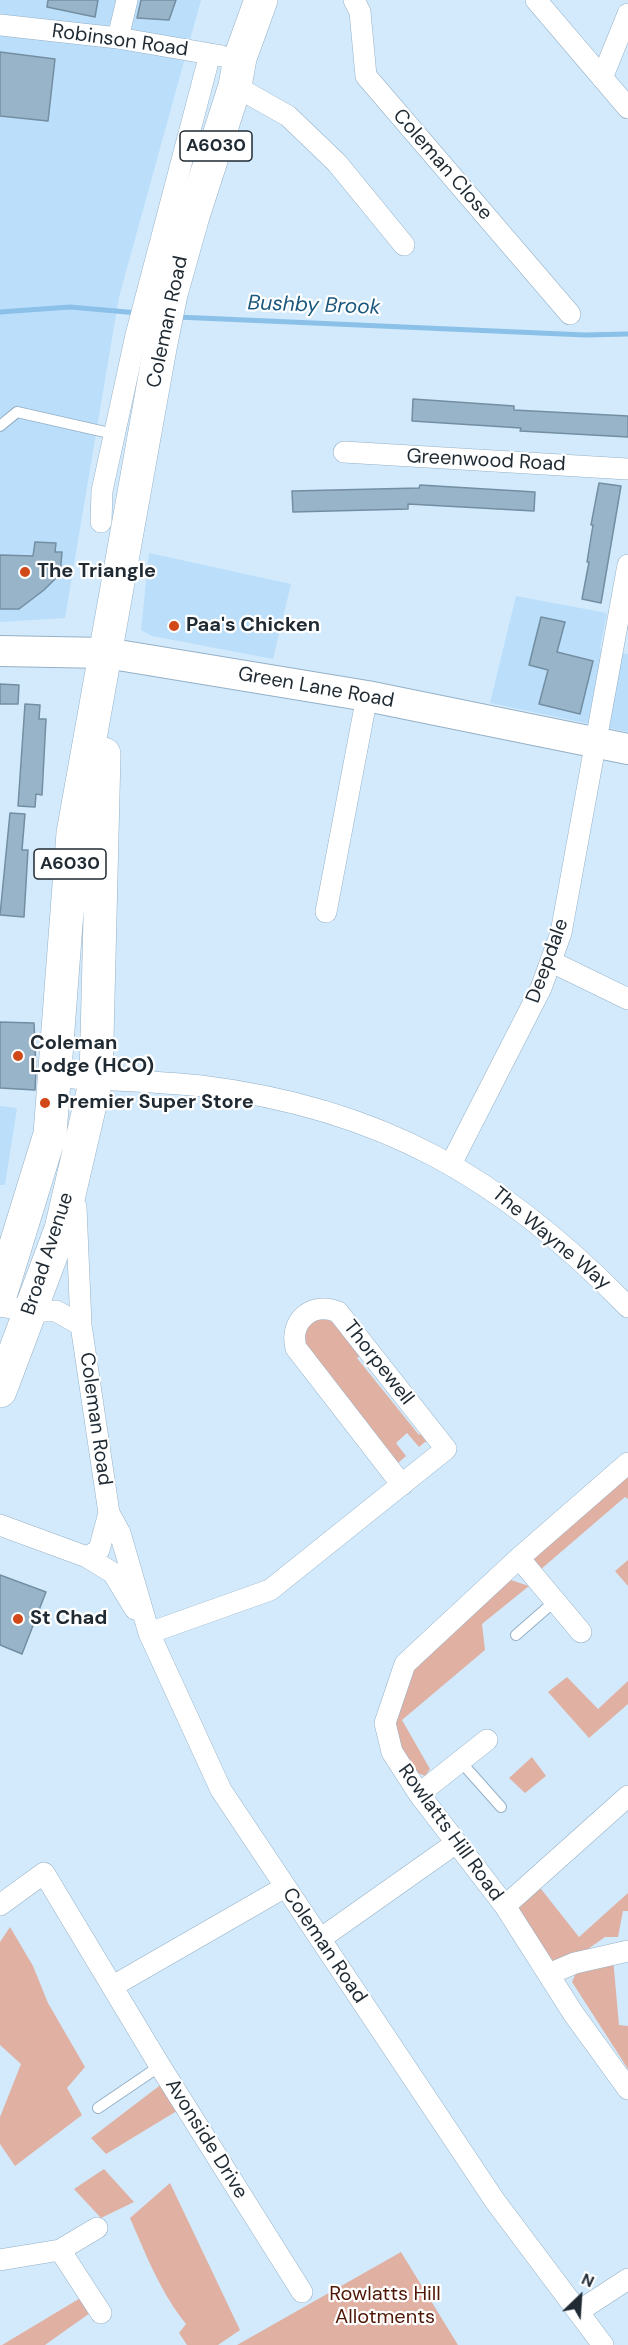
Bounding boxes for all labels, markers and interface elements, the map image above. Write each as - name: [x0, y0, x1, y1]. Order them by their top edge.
- street label: Robinson Road: [50, 20, 190, 62]
- street label: Coleman Close: [387, 104, 497, 226]
- road number: A6030: [180, 131, 252, 161]
- street label: Coleman Road: [142, 254, 194, 390]
- water label: Bushby Brook: [247, 291, 381, 321]
- street label: Greenwood Road: [406, 445, 566, 477]
- place label: The Triangle: [37, 560, 156, 584]
- marker: The Triangle: [18, 565, 32, 579]
- place label: Paa's Chicken: [186, 614, 320, 638]
- marker: Paa's Chicken: [167, 619, 181, 633]
- street label: Green Lane Road: [236, 662, 396, 714]
- road number: A6030: [34, 849, 106, 879]
- street label: Deepdale: [522, 915, 574, 1007]
- place label: Coleman Lodge (HCO): [30, 1032, 154, 1079]
- marker: Coleman Lodge (HCO): [11, 1049, 25, 1063]
- place label: Premier Super Store: [57, 1091, 254, 1115]
- marker: Premier Super Store: [38, 1096, 52, 1110]
- street label: The Wayne Way: [487, 1182, 615, 1296]
- street label: Broad Avenue: [17, 1190, 79, 1318]
- street label: Thorpewell: [338, 1316, 418, 1410]
- street label: Coleman Road: [74, 1351, 116, 1487]
- place label: St Chad: [30, 1607, 107, 1631]
- marker: St Chad: [11, 1612, 25, 1626]
- street label: Rowlatts Hill Road: [392, 1760, 508, 1906]
- street label: Coleman Road: [277, 1884, 371, 2008]
- street label: Avonside Drive: [160, 2075, 252, 2203]
- north arrow: [550, 2267, 610, 2327]
- text: N: [578, 2268, 598, 2292]
- park label: Rowlatts Hill Allotments: [329, 2283, 441, 2330]

